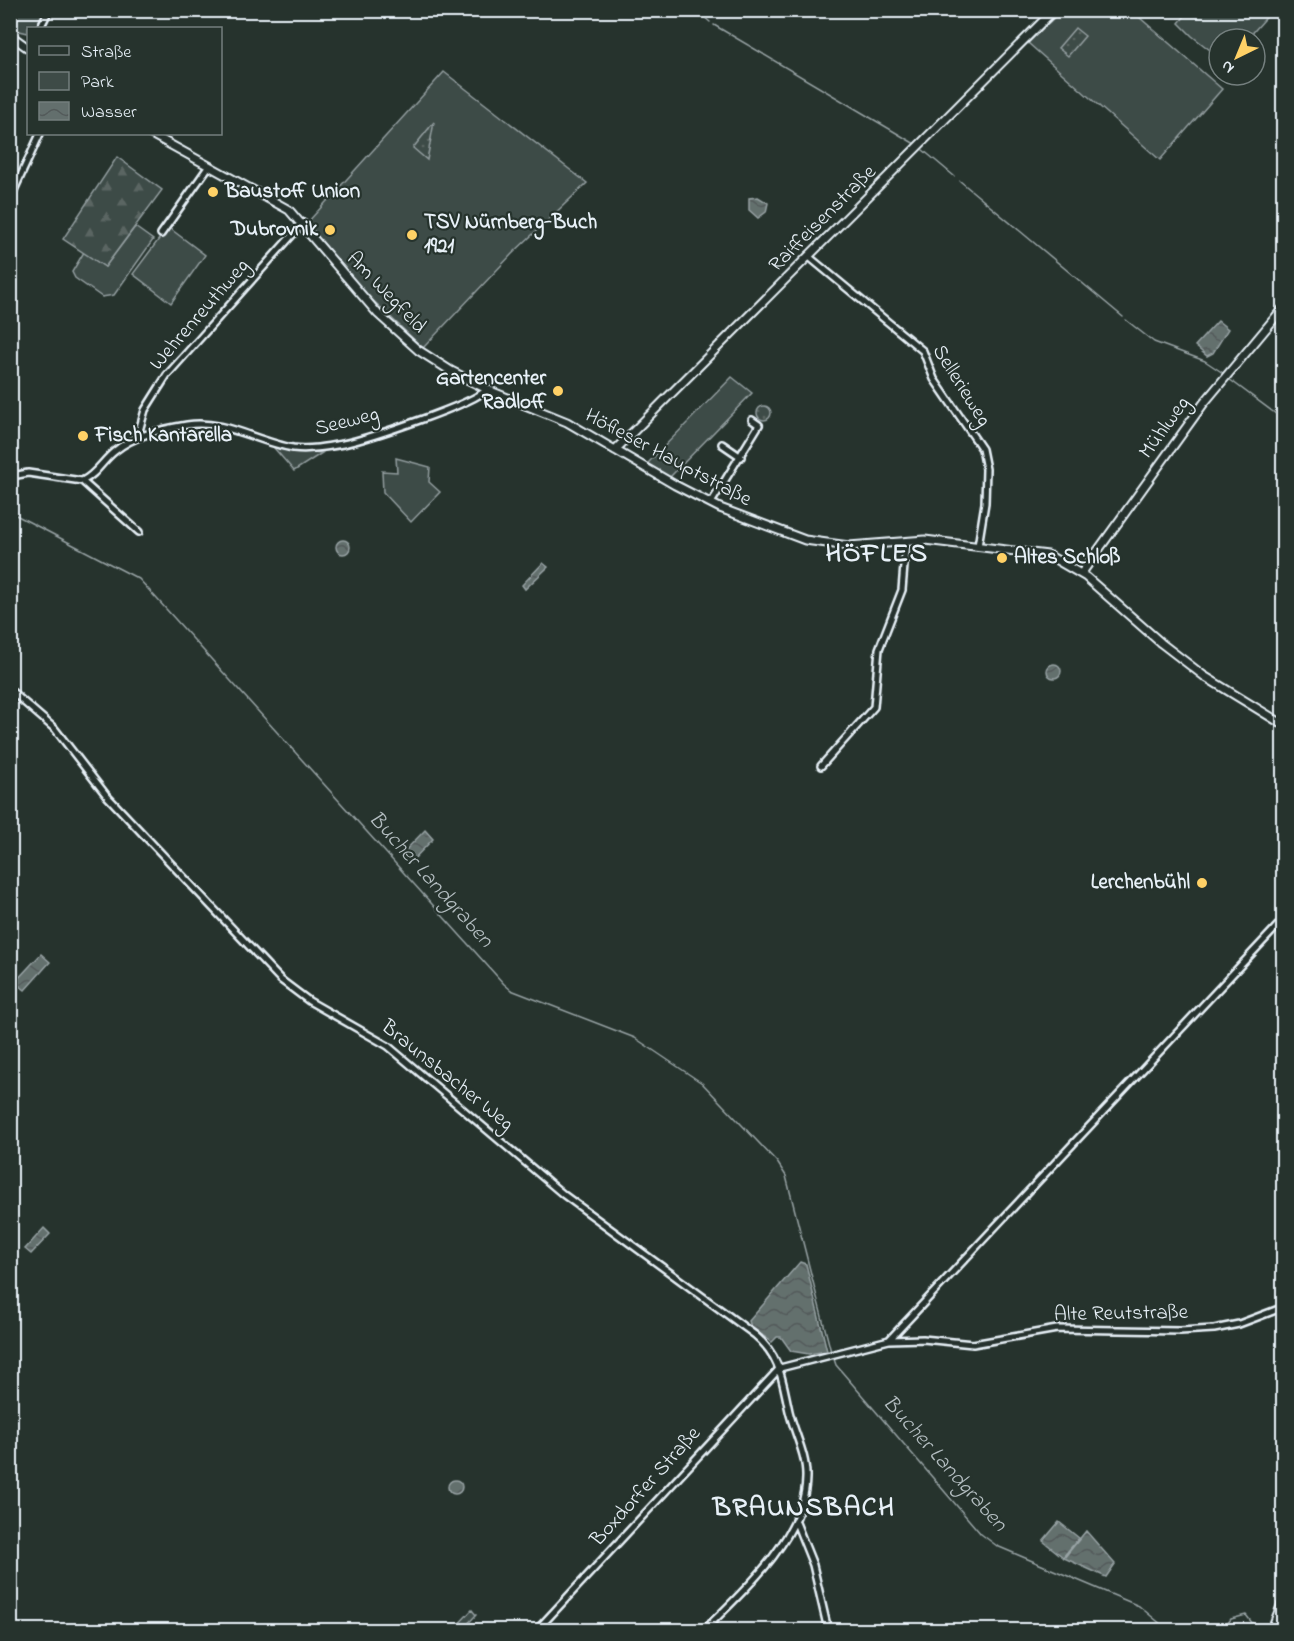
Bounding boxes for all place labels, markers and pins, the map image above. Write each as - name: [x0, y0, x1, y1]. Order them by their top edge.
- place label: Baustoff Union: [224, 177, 360, 207]
- marker: Baustoff Union: [206, 185, 220, 199]
- place label: TSV Nürnberg-Buch 1921: [424, 208, 597, 262]
- place label: Dubrovnik: [230, 215, 319, 245]
- marker: Dubrovnik: [323, 223, 337, 237]
- marker: TSV Nürnberg-Buch 1921: [405, 228, 419, 242]
- place label: Gartencenter Radloff: [436, 364, 547, 418]
- marker: Gartencenter Radloff: [551, 384, 565, 398]
- place label: Fisch Kantarella: [94, 421, 232, 451]
- marker: Fisch Kantarella: [76, 429, 90, 443]
- place label: Altes Schloß: [1014, 543, 1120, 573]
- marker: Altes Schloß: [995, 551, 1009, 565]
- place label: Lerchenbühl: [1091, 868, 1190, 898]
- marker: Lerchenbühl: [1195, 876, 1209, 890]

